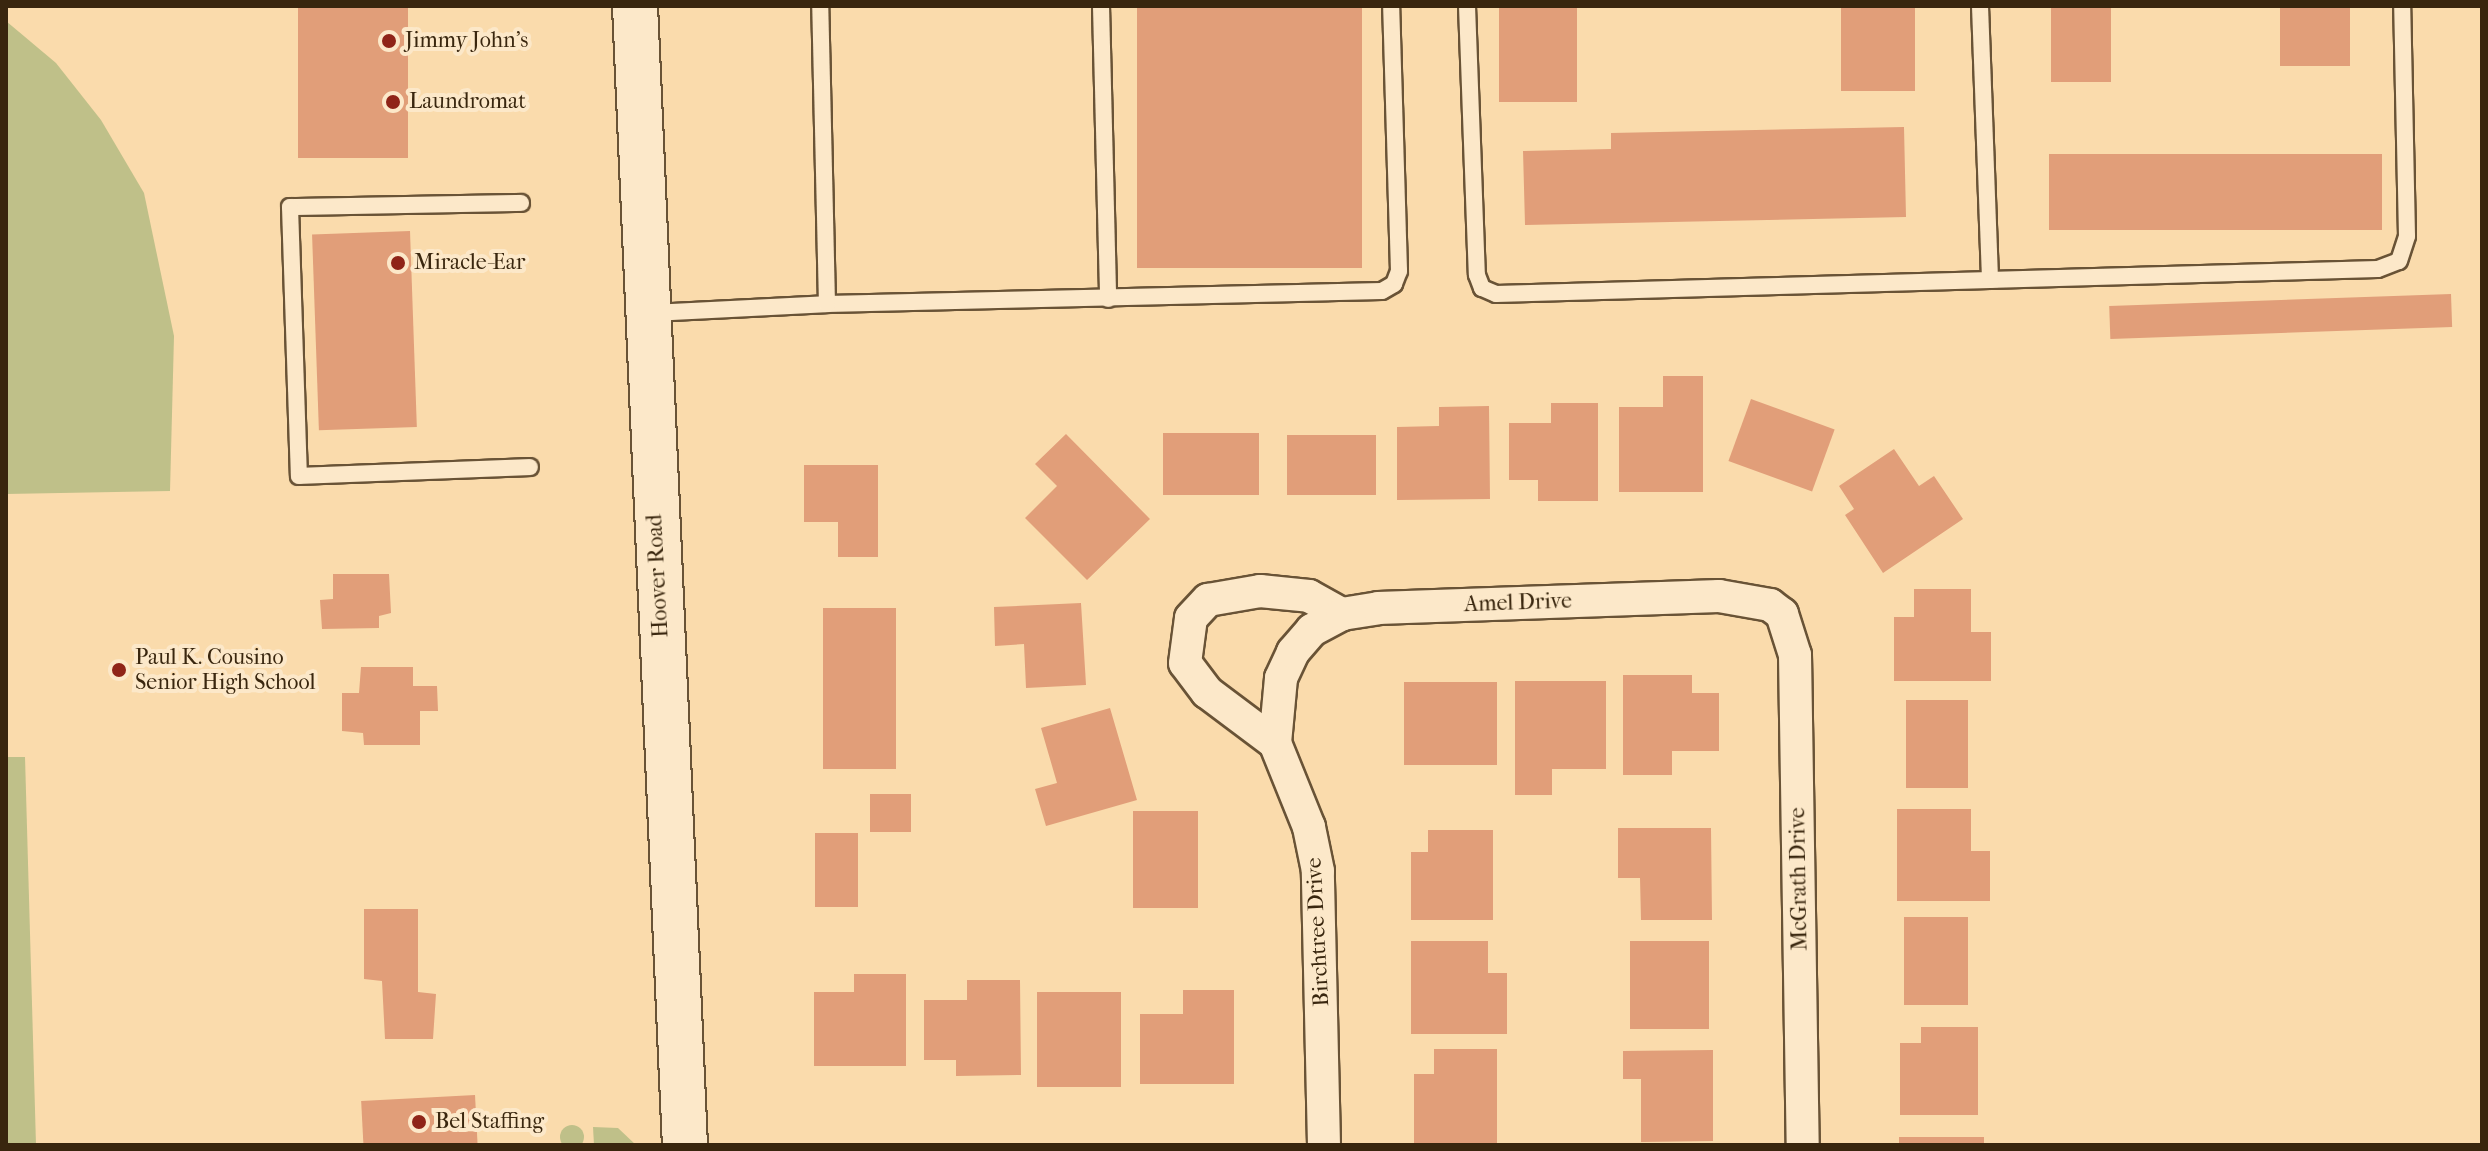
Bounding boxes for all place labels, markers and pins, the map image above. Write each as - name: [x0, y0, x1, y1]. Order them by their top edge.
- place label: Jimmy John's: [405, 28, 528, 54]
- marker: Jimmy John's: [380, 32, 398, 50]
- place label: Laundromat: [409, 89, 526, 115]
- marker: Laundromat: [384, 93, 402, 111]
- place label: Miracle-Ear: [414, 250, 525, 276]
- marker: Miracle-Ear: [389, 254, 407, 272]
- place label: Paul K. Cousino Senior High School: [135, 644, 316, 696]
- marker: Paul K. Cousino Senior High School: [110, 661, 128, 679]
- place label: Bel Staffing: [435, 1109, 544, 1135]
- marker: Bel Staffing: [410, 1113, 428, 1131]

